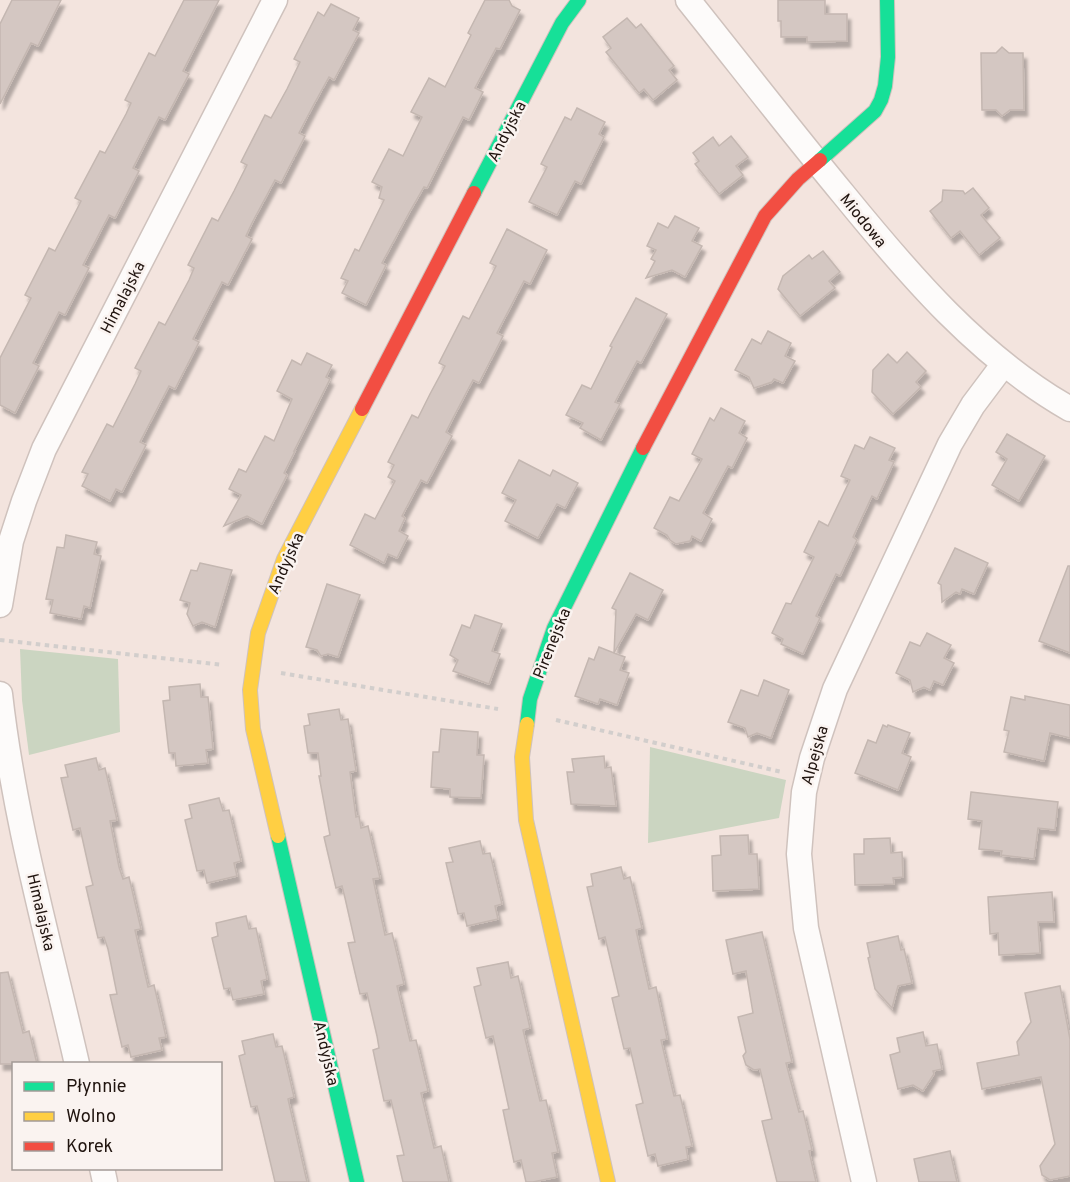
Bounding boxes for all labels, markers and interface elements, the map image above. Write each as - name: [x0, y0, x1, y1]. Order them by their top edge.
- street label: Andyjska: [484, 98, 532, 166]
- street label: Miodowa: [835, 190, 890, 252]
- street label: Himalajska: [97, 258, 151, 337]
- street label: Andyjska: [264, 530, 309, 598]
- street label: Pirenejska: [530, 605, 576, 682]
- street label: Alpejska: [798, 723, 834, 788]
- street label: Himalajska: [21, 872, 59, 953]
- street label: Andyjska: [308, 1019, 342, 1088]
- legend: [12, 1062, 222, 1170]
- text: Płynnie: [66, 1076, 127, 1099]
- text: Wolno: [66, 1106, 116, 1129]
- text: Korek: [66, 1136, 113, 1159]

